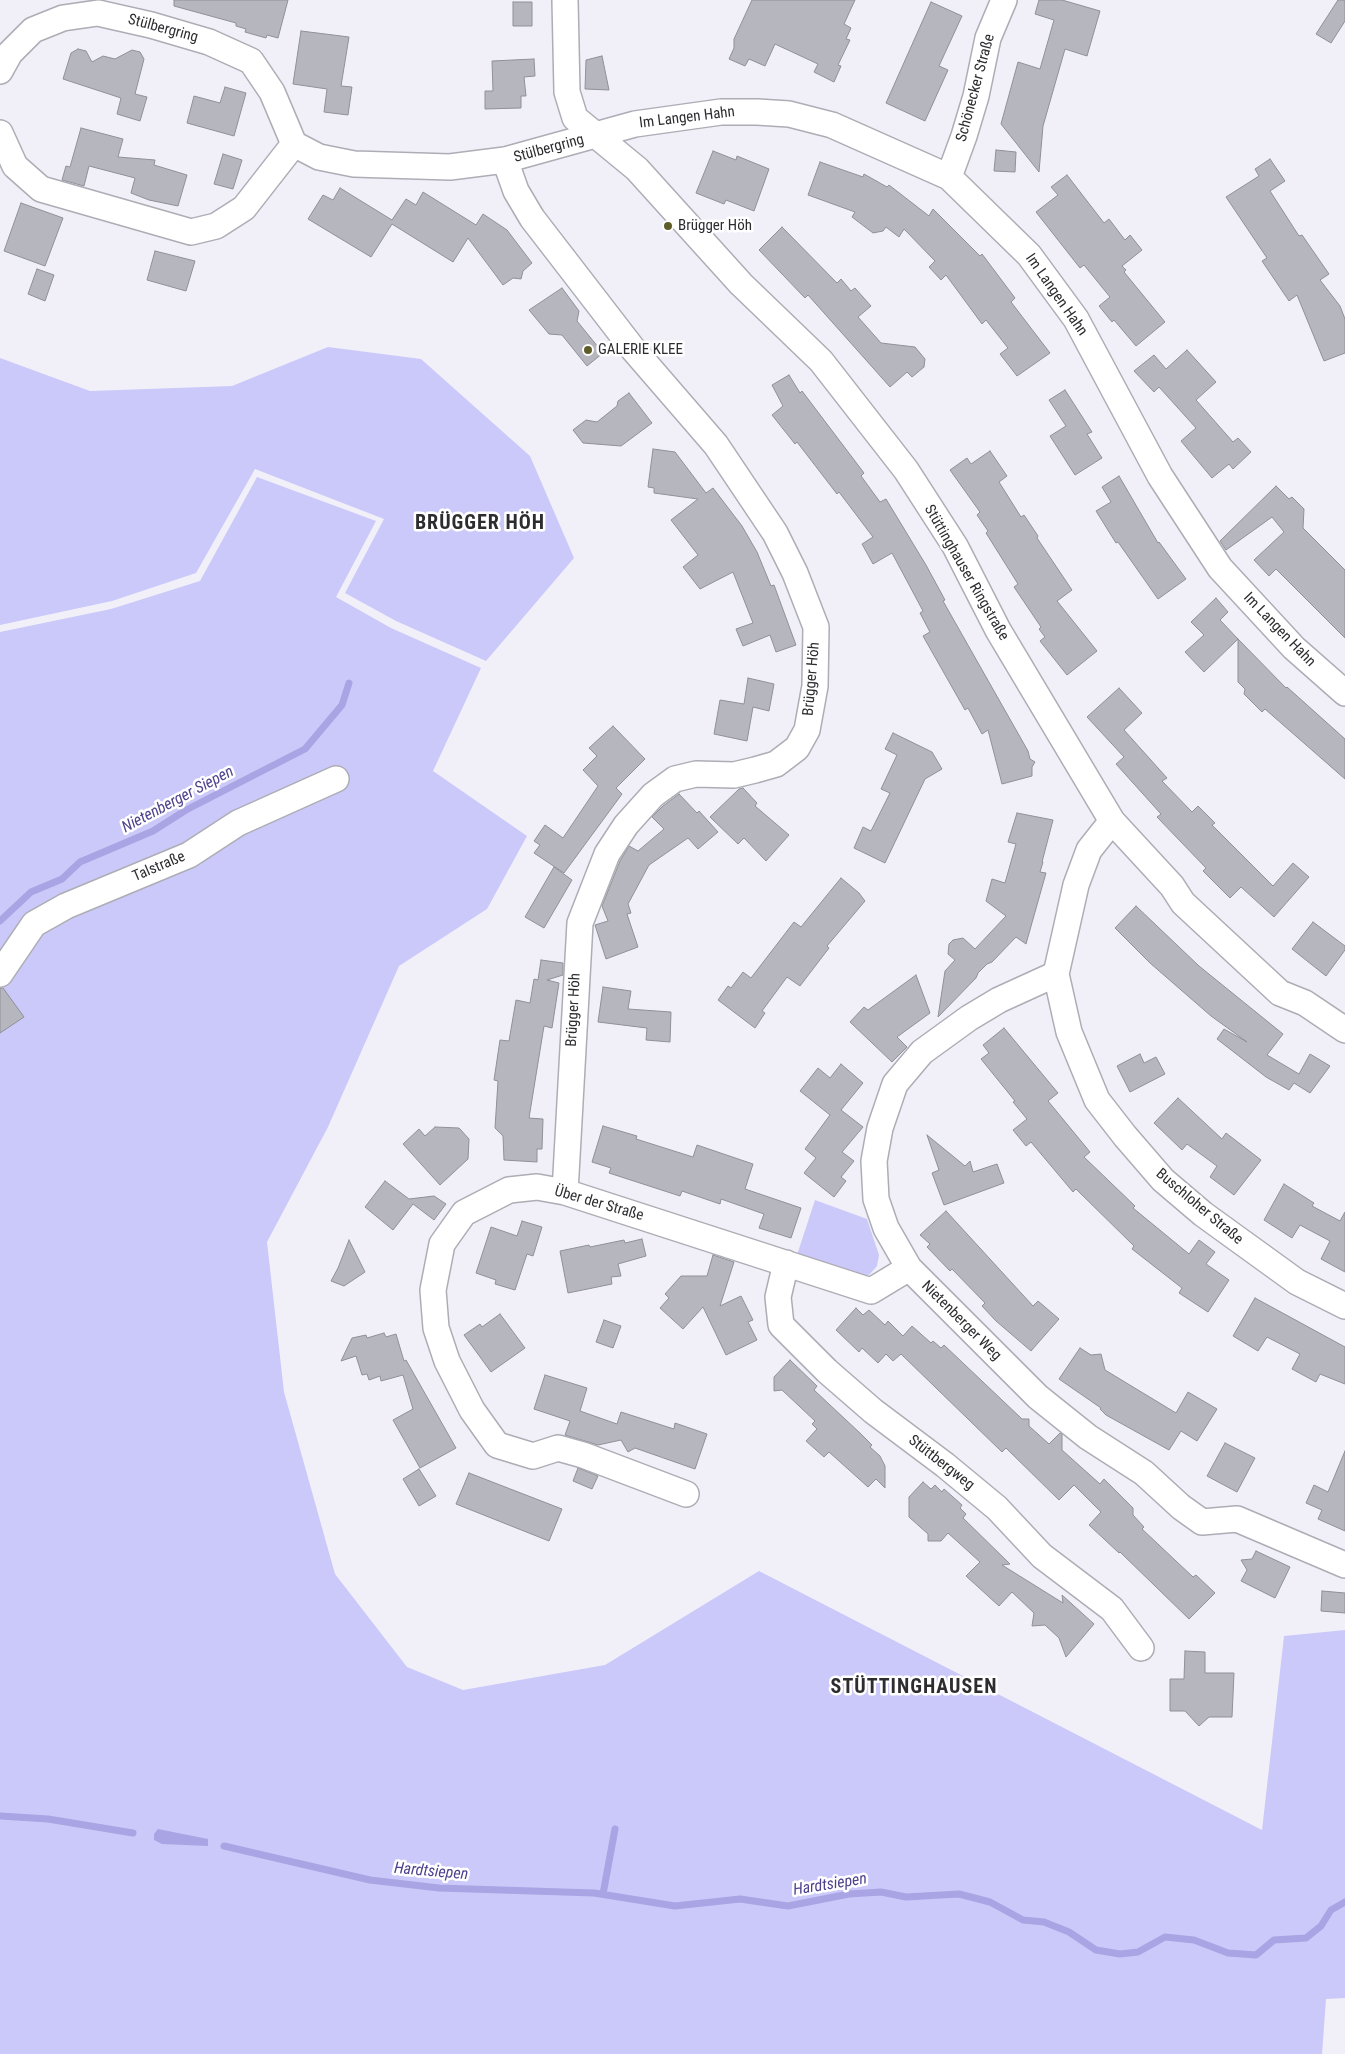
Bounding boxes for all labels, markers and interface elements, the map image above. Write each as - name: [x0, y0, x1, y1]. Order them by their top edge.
- street label: Stülbergring: [126, 11, 200, 47]
- street label: Schönecker Straße: [953, 32, 999, 144]
- street label: Im Langen Hahn: [638, 103, 736, 133]
- street label: Stülbergring: [512, 131, 586, 167]
- place label: Brügger Höh: [678, 217, 752, 235]
- marker: Brügger Höh: [662, 220, 674, 232]
- street label: Im Langen Hahn: [1021, 250, 1091, 340]
- place label: GALERIE KLEE: [598, 341, 683, 359]
- marker: GALERIE KLEE: [582, 344, 594, 356]
- street label: Stüttinghauser Ringstraße: [920, 502, 1012, 644]
- district label: BRÜGGER HÖH: [414, 512, 546, 536]
- street label: Im Langen Hahn: [1239, 589, 1319, 671]
- street label: Brügger Höh: [800, 641, 824, 717]
- water label: Nietenberger Siepen: [119, 762, 237, 838]
- street label: Talstraße: [130, 848, 188, 886]
- street label: Brügger Höh: [563, 973, 585, 1047]
- street label: Buschloher Straße: [1152, 1165, 1246, 1249]
- street label: Über der Straße: [552, 1183, 646, 1225]
- street label: Nietenberger Weg: [917, 1277, 1005, 1365]
- street label: Stüttbergweg: [904, 1432, 978, 1494]
- district label: STÜTTINGHAUSEN: [829, 1676, 999, 1700]
- water label: Hardtsiepen: [393, 1859, 469, 1885]
- water label: Hardtsiepen: [792, 1870, 868, 1900]

